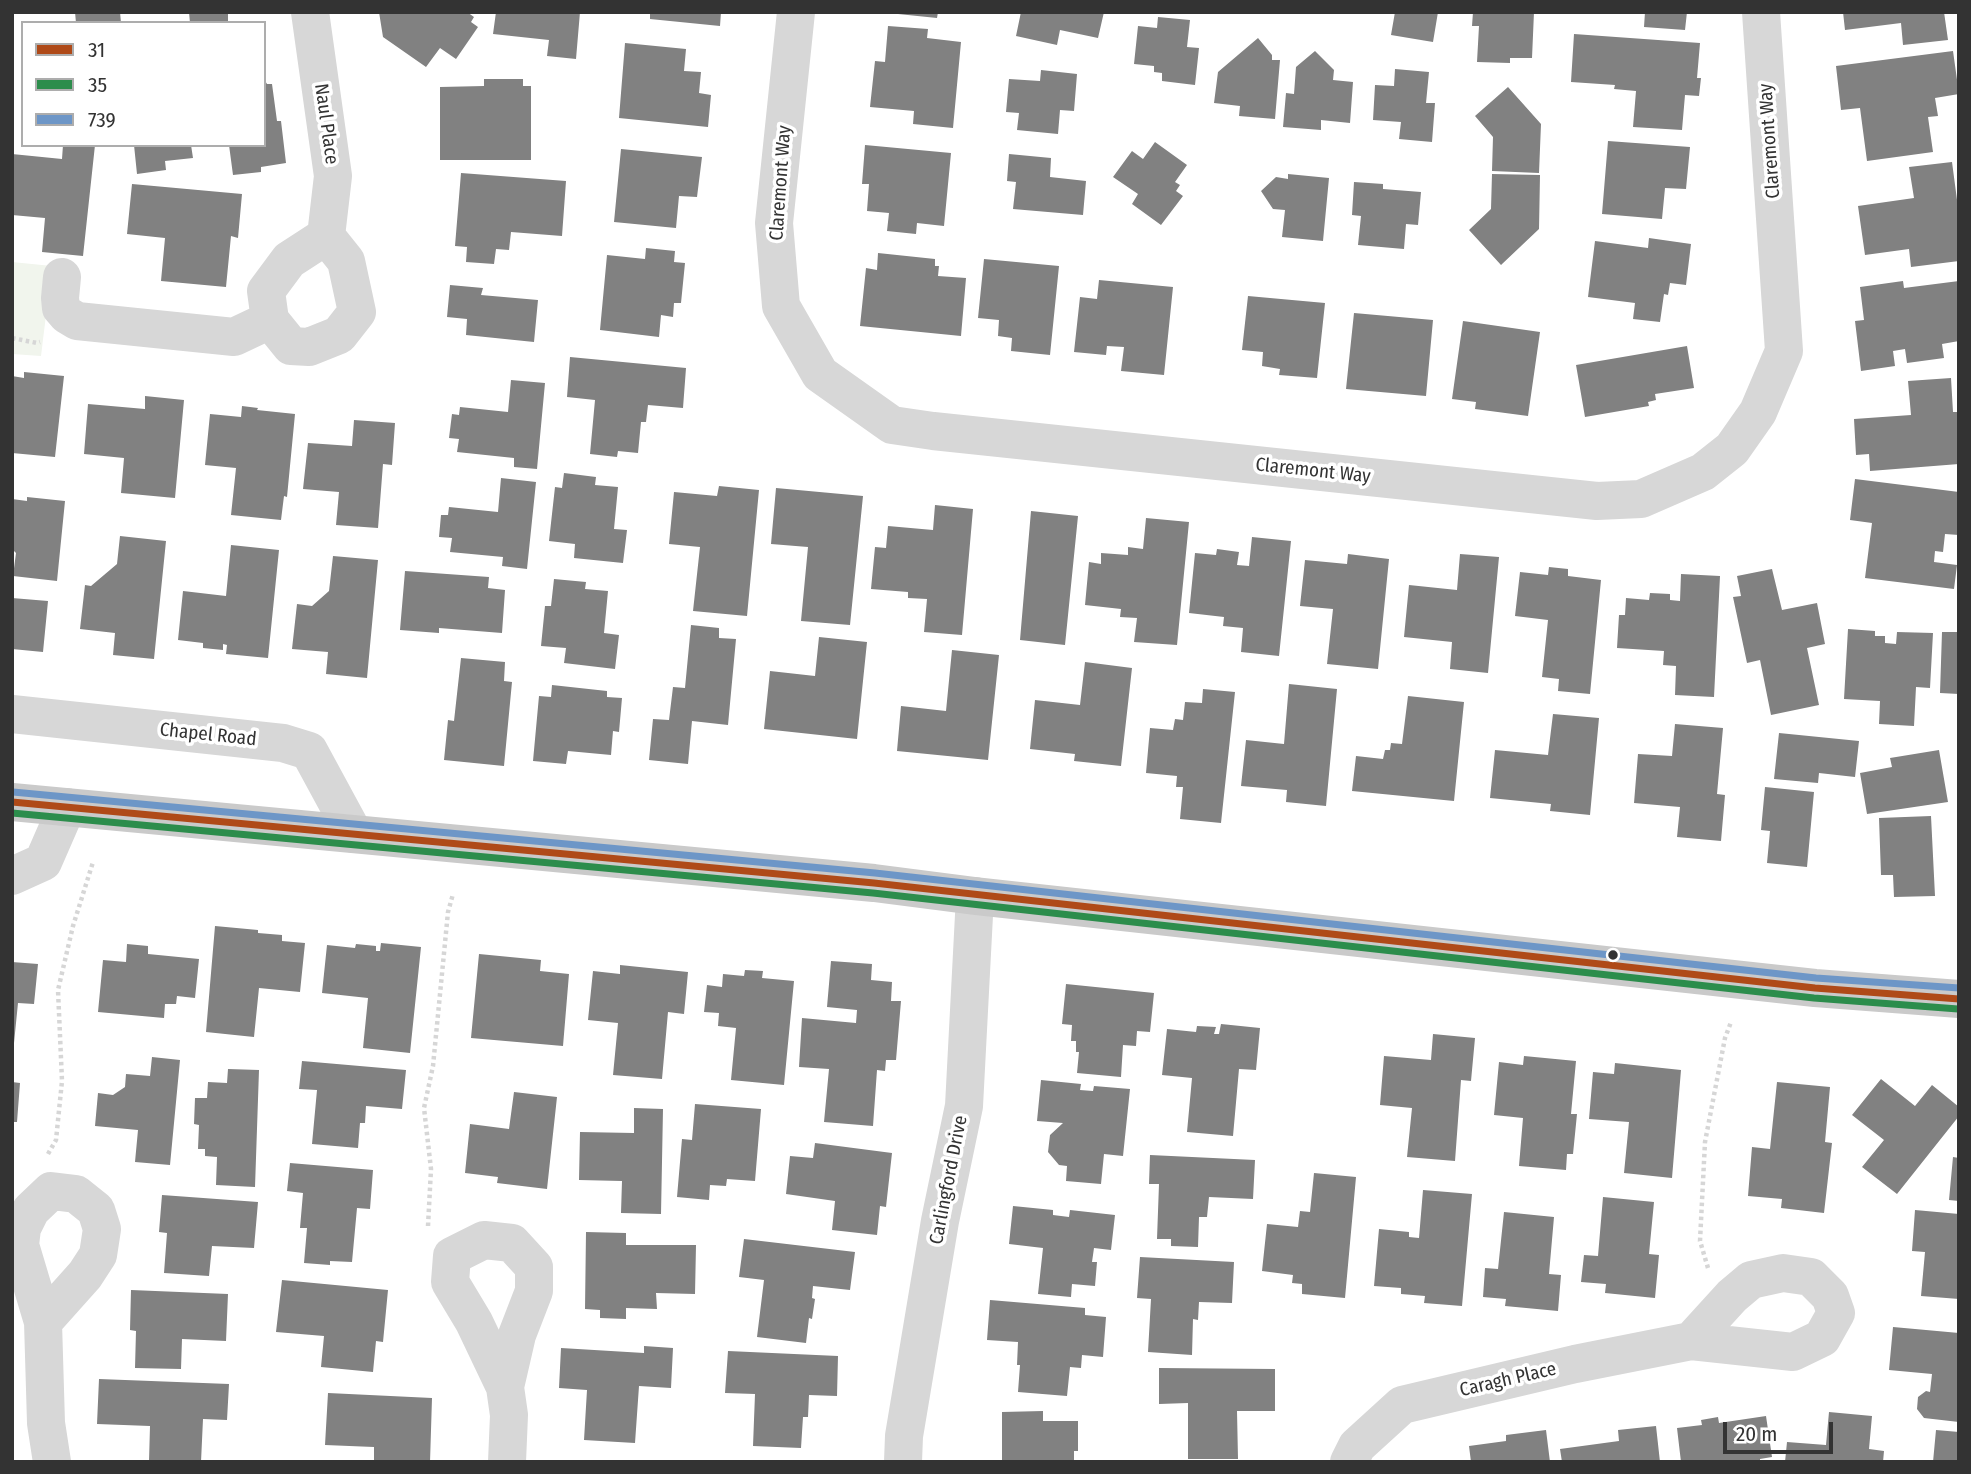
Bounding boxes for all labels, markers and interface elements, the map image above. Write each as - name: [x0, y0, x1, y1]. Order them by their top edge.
- legend: [21, 21, 266, 147]
- text: 31: [88, 37, 105, 63]
- text: 35: [88, 72, 107, 98]
- street label: Naul Place: [309, 82, 343, 166]
- street label: Claremont Way: [1755, 83, 1785, 199]
- text: 739: [88, 107, 116, 133]
- street label: Claremont Way: [766, 125, 796, 241]
- street label: Claremont Way: [1254, 454, 1372, 488]
- street label: Chapel Road: [159, 719, 257, 751]
- unlabelled marker: [1606, 948, 1620, 962]
- street label: Carlingford Drive: [925, 1114, 973, 1246]
- street label: Caragh Place: [1457, 1358, 1559, 1402]
- scale bar: [1726, 1408, 1836, 1452]
- text: 20 m: [1736, 1421, 1777, 1447]

